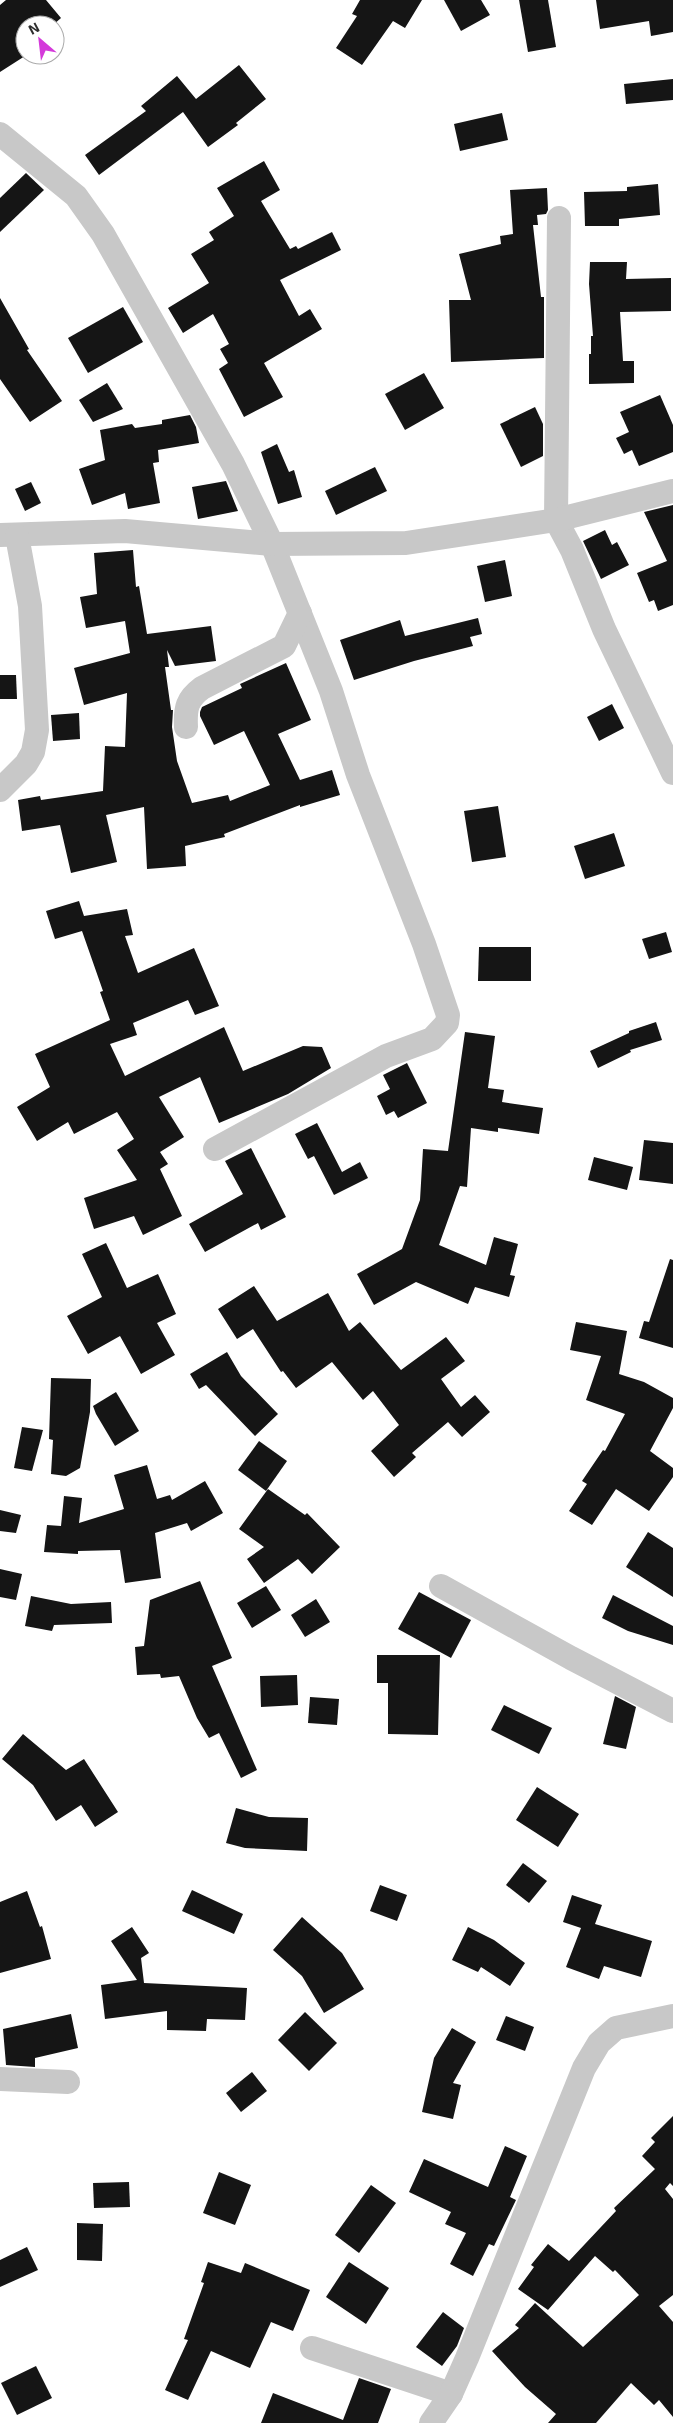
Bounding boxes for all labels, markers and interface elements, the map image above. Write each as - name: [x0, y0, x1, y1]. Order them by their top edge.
- north arrow: [15, 15, 65, 65]
- text: N: [25, 18, 42, 38]

